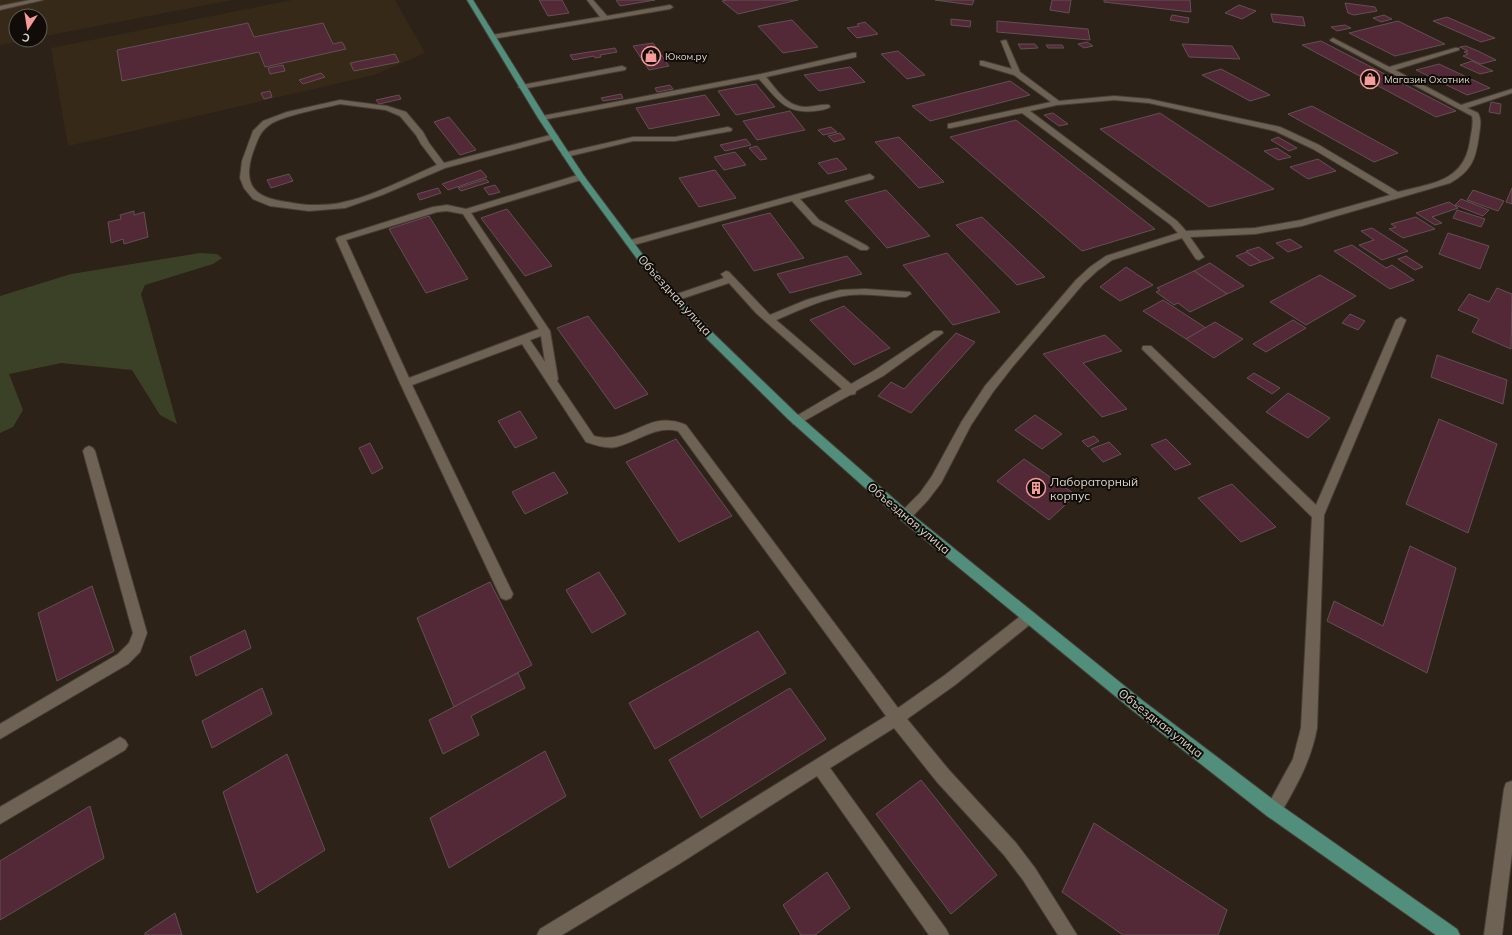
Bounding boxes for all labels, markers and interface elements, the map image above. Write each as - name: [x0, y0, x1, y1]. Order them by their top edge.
- north arrow: [8, 8, 48, 48]
- text: С: [20, 30, 31, 45]
- shop icon: Юком.ру: [640, 45, 662, 67]
- place label: Юком.ру: [665, 50, 708, 63]
- shop icon: Магазин Охотник: [1359, 68, 1381, 90]
- place label: Магазин Охотник: [1384, 73, 1470, 86]
- street label: Объездная улица: [635, 252, 715, 338]
- place label: Лабораторный корпус: [1050, 474, 1138, 503]
- building icon: Лабораторный корпус: [1025, 477, 1047, 499]
- street label: Объездная улица: [865, 479, 953, 557]
- street label: Объездная улица: [1116, 685, 1206, 761]

